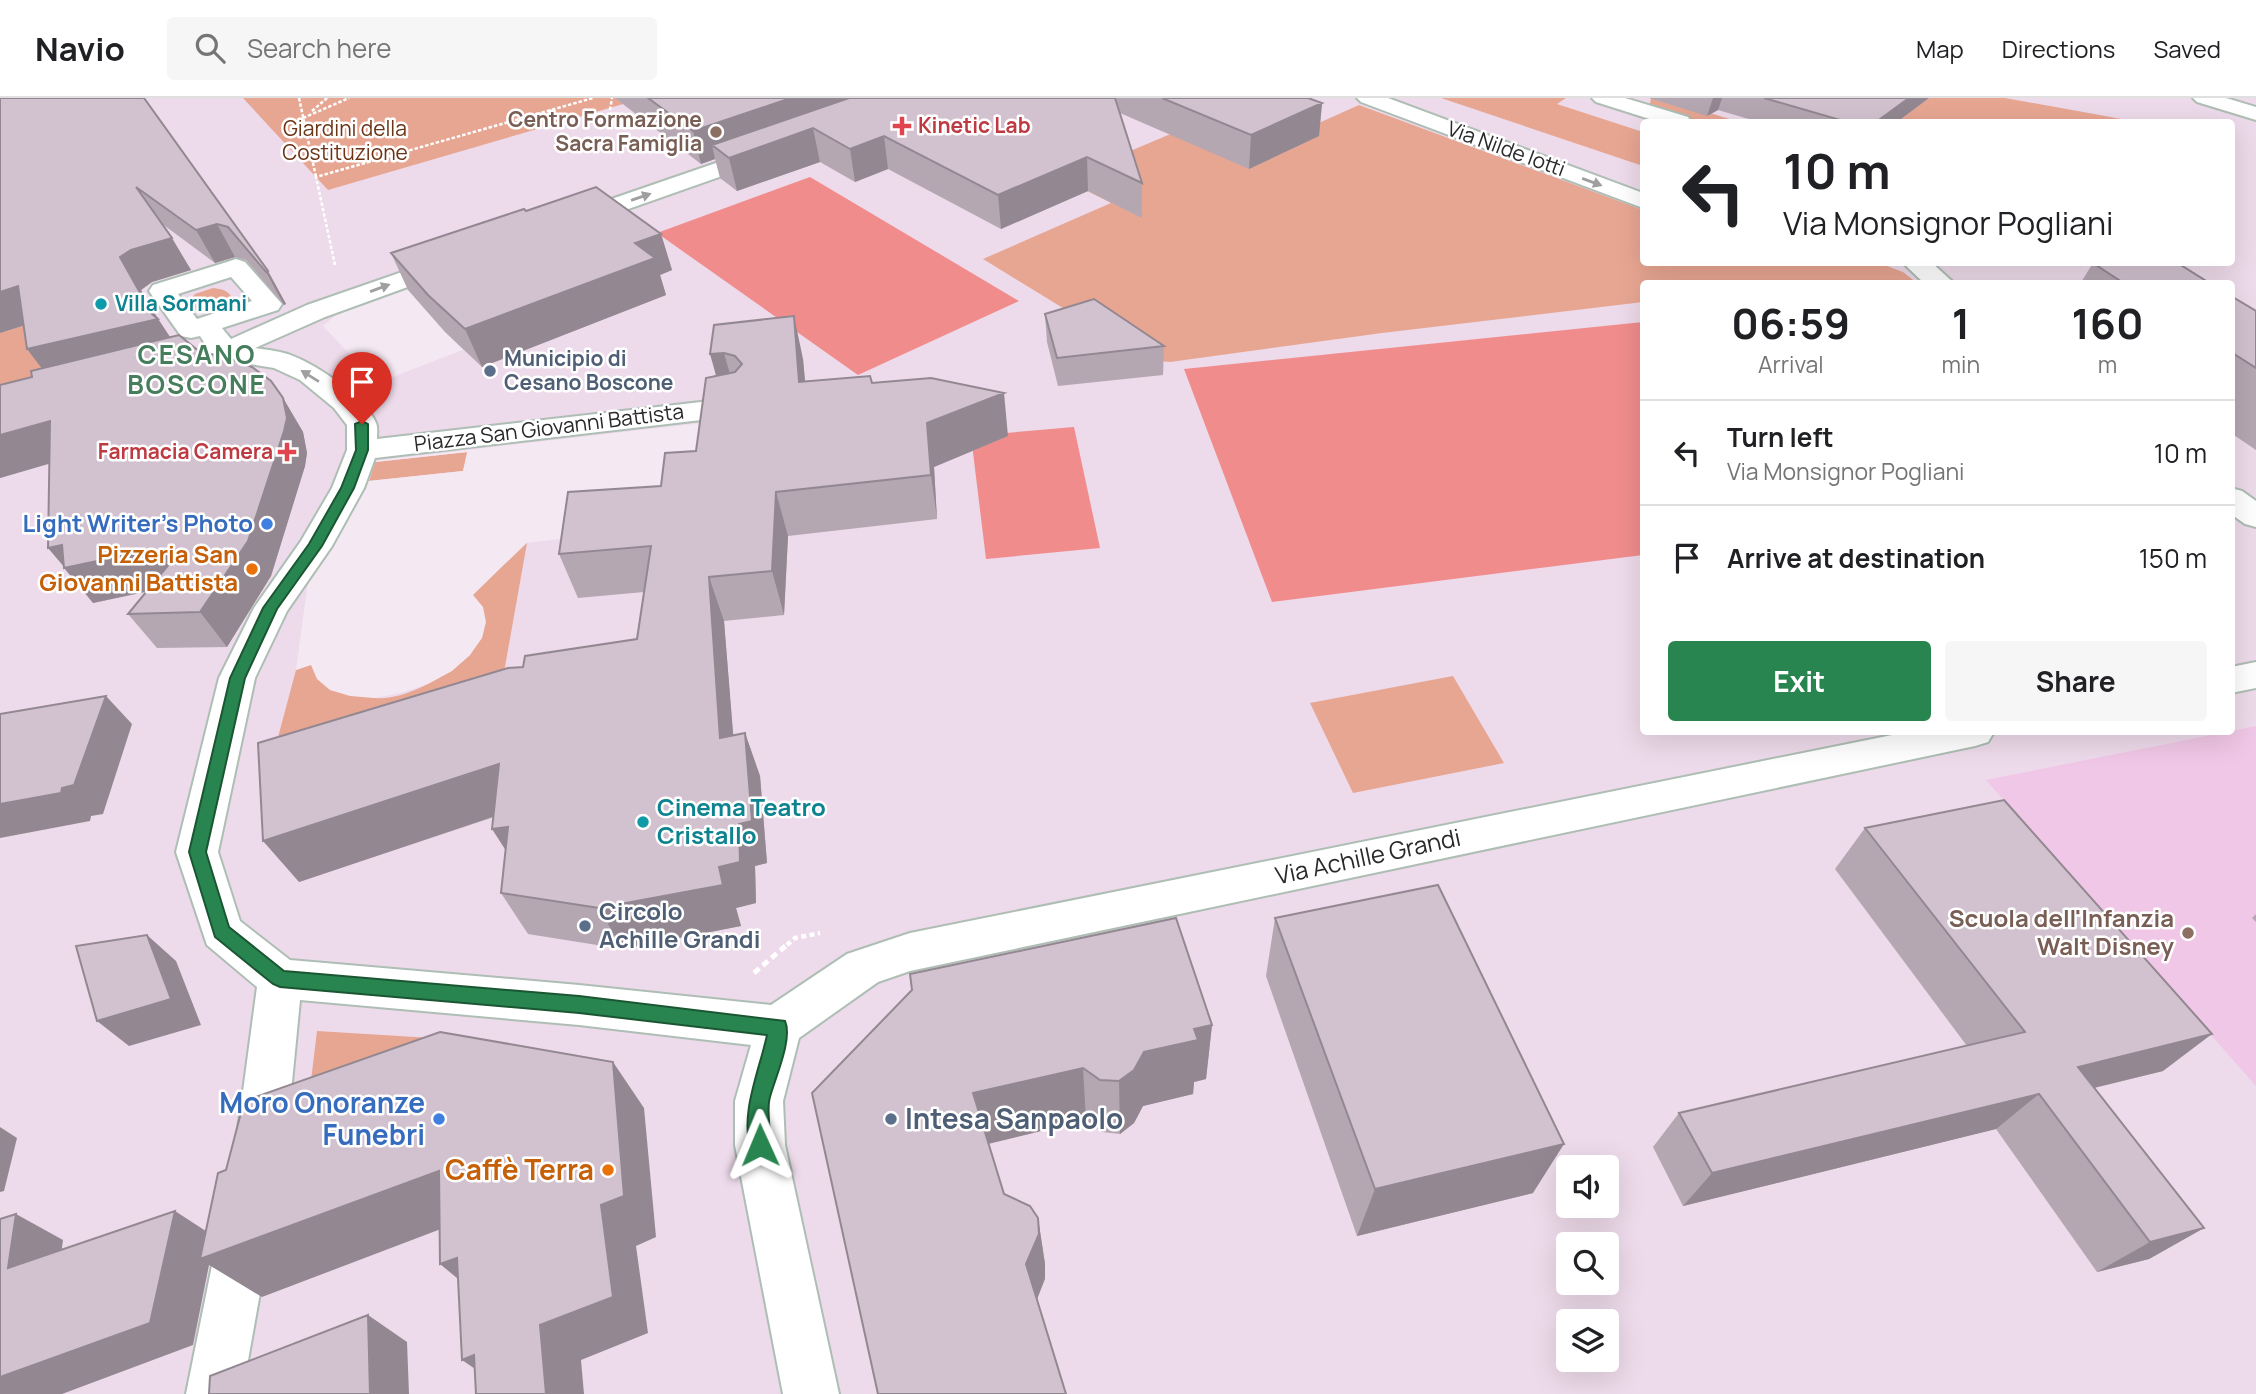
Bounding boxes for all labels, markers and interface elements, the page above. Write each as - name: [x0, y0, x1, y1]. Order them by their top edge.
- search box: [167, 17, 657, 80]
- text: Navio: [35, 26, 125, 71]
- icon: search: [191, 29, 229, 67]
- text: Search here: [247, 30, 391, 66]
- text: Map: [1916, 32, 1964, 65]
- text: Directions: [2002, 32, 2115, 65]
- text: Saved: [2153, 32, 2221, 65]
- place label: Centro Formazione Sacra Famiglia: [508, 105, 702, 157]
- place label: Kinetic Lab: [918, 111, 1031, 139]
- park label: Giardini della Costituzione: [282, 114, 408, 166]
- street label: Via Nilde Iotti: [1443, 114, 1569, 182]
- marker: Kinetic Lab: [892, 116, 912, 136]
- marker: Centro Formazione Sacra Famiglia: [708, 124, 724, 140]
- text: 10 m: [1783, 137, 1891, 204]
- icon: left: [1668, 147, 1759, 238]
- one-way arrow: [1582, 176, 1603, 187]
- one-way arrow: [631, 191, 652, 202]
- text: Via Monsignor Pogliani: [1783, 201, 2113, 245]
- one-way arrow: [370, 282, 391, 293]
- place label: Villa Sormani: [115, 289, 247, 317]
- text: 06:59: [1731, 294, 1850, 352]
- text: 1: [1952, 294, 1970, 352]
- text: 160: [2071, 294, 2144, 352]
- marker: Villa Sormani: [93, 296, 109, 312]
- district label: CESANO BOSCONE: [127, 336, 267, 402]
- place label: Municipio di Cesano Boscone: [504, 344, 673, 396]
- text: Arrival: [1758, 348, 1824, 380]
- text: min: [1942, 348, 1980, 380]
- text: m: [2098, 348, 2117, 380]
- pin: [332, 352, 392, 424]
- icon: arrive: [343, 363, 381, 401]
- marker: Municipio di Cesano Boscone: [482, 363, 498, 379]
- one-way arrow: [301, 369, 320, 382]
- street label: Piazza San Giovanni Battista: [412, 397, 685, 457]
- text: Turn left: [1727, 419, 1834, 455]
- icon: left: [1668, 434, 1706, 472]
- text: 10 m: [2154, 435, 2207, 471]
- place label: Farmacia Camera: [98, 437, 273, 465]
- marker: Farmacia Camera: [279, 444, 295, 460]
- text: Via Monsignor Pogliani: [1727, 455, 1965, 487]
- place label: Light Writer's Photo: [23, 506, 253, 539]
- marker: Light Writer's Photo: [259, 516, 275, 532]
- place label: Pizzeria San Giovanni Battista: [39, 537, 238, 598]
- icon: arrive: [1668, 539, 1706, 577]
- text: Arrive at destination: [1727, 540, 1985, 576]
- text: 150 m: [2139, 540, 2207, 576]
- marker: Pizzeria San Giovanni Battista: [244, 561, 260, 577]
- button: Exit: [1668, 641, 1931, 721]
- button: Share: [1945, 641, 2207, 721]
- place label: Cinema Teatro Cristallo: [657, 790, 826, 851]
- marker: Cinema Teatro Cristallo: [635, 814, 651, 830]
- street label: Via Achille Grandi: [1272, 820, 1463, 891]
- place label: Circolo Achille Grandi: [599, 894, 760, 955]
- place label: Scuola dell'Infanzia Walt Disney: [1949, 901, 2175, 962]
- marker: Circolo Achille Grandi: [577, 918, 593, 934]
- marker: Scuola dell'Infanzia Walt Disney: [2180, 925, 2196, 941]
- place label: Moro Onoranze Funebri: [219, 1083, 425, 1153]
- place label: Intesa Sanpaolo: [905, 1099, 1123, 1137]
- position arrow: [723, 1108, 797, 1182]
- marker: Moro Onoranze Funebri: [431, 1111, 447, 1127]
- marker: Intesa Sanpaolo: [883, 1111, 899, 1127]
- place label: Caffè Terra: [445, 1150, 594, 1188]
- map controls: [1556, 1155, 1619, 1372]
- button: sound: [1556, 1155, 1619, 1218]
- marker: Caffè Terra: [600, 1162, 616, 1178]
- button: search: [1556, 1232, 1619, 1295]
- button: layers: [1556, 1309, 1619, 1372]

